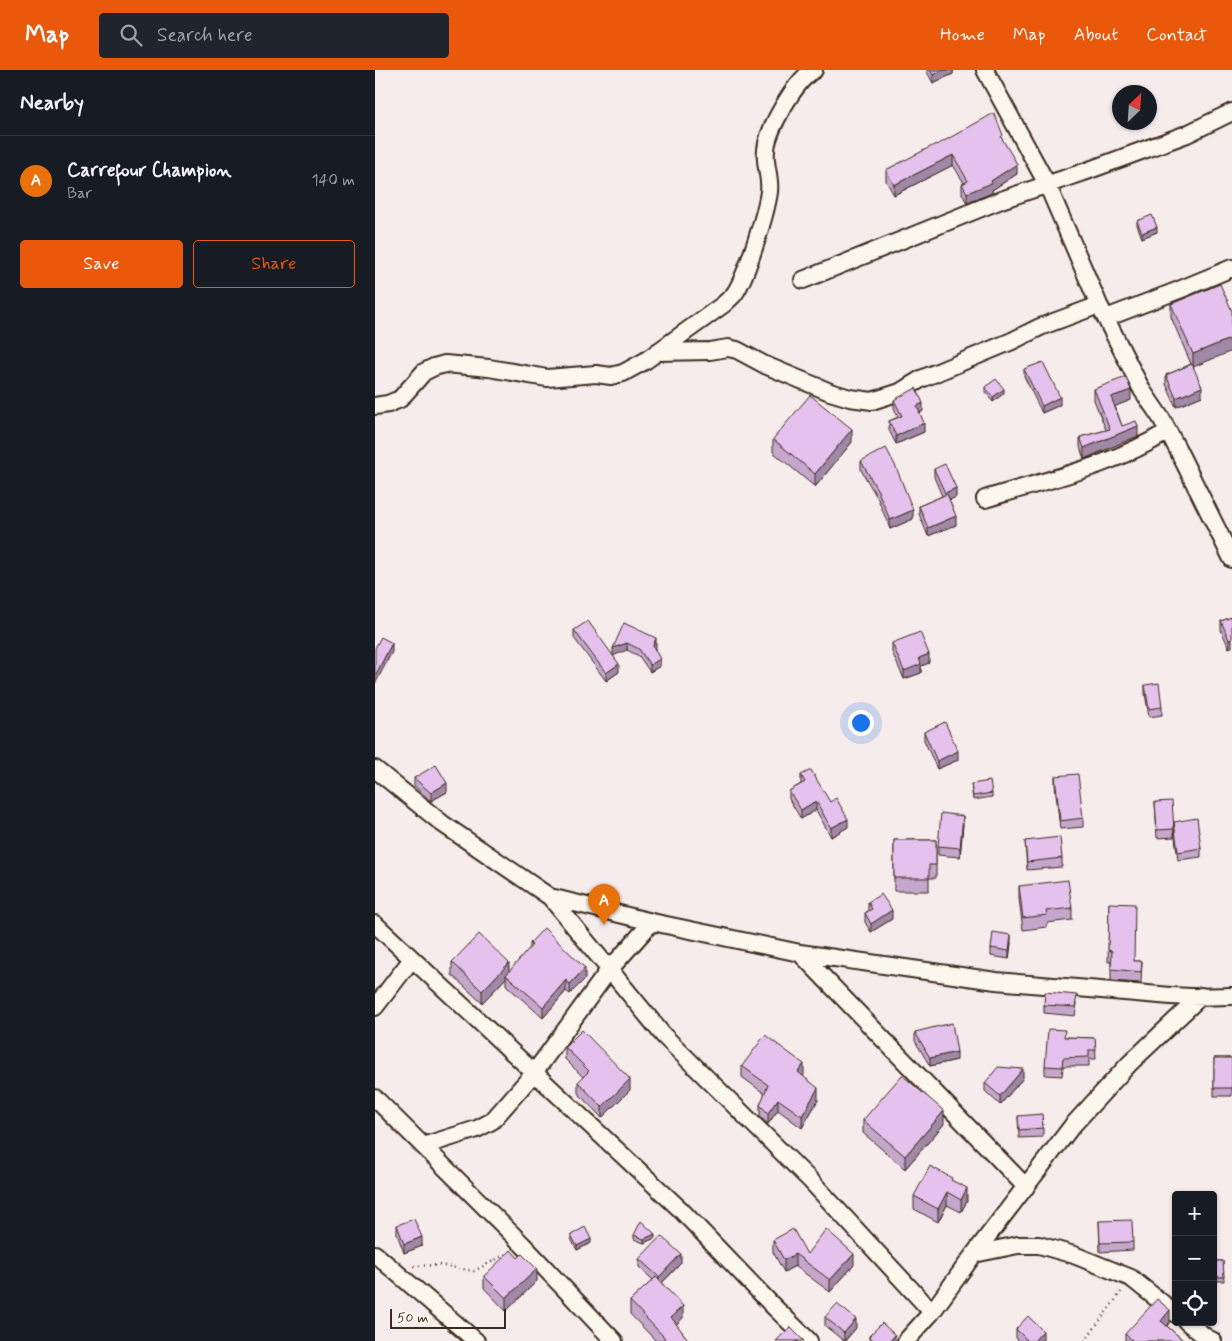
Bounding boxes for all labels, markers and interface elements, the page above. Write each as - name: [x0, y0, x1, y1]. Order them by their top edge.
- search box: [99, 13, 449, 58]
- text: Map: [25, 20, 69, 51]
- icon: search: [117, 21, 145, 49]
- text: Search here: [157, 23, 253, 48]
- text: Home: [940, 23, 985, 47]
- text: Map: [1013, 23, 1046, 47]
- text: About: [1074, 23, 1118, 47]
- text: Contact: [1146, 23, 1207, 47]
- north arrow: [1112, 85, 1157, 130]
- text: Nearby: [20, 89, 84, 117]
- text: Carrefour Champion: [67, 158, 231, 183]
- text: A: [31, 170, 41, 191]
- text: 140 m: [311, 170, 355, 191]
- text: Bar: [67, 183, 92, 204]
- button: Save: [20, 240, 183, 288]
- button: Share: [193, 240, 355, 288]
- your location: [848, 710, 874, 736]
- pin: A: [588, 884, 620, 925]
- map controls: [1172, 1191, 1217, 1326]
- button: +: [1172, 1191, 1217, 1236]
- button: −: [1172, 1236, 1217, 1281]
- button: locate: [1172, 1281, 1217, 1326]
- scale bar: [390, 1306, 506, 1329]
- text: 50 m: [397, 1309, 428, 1327]

